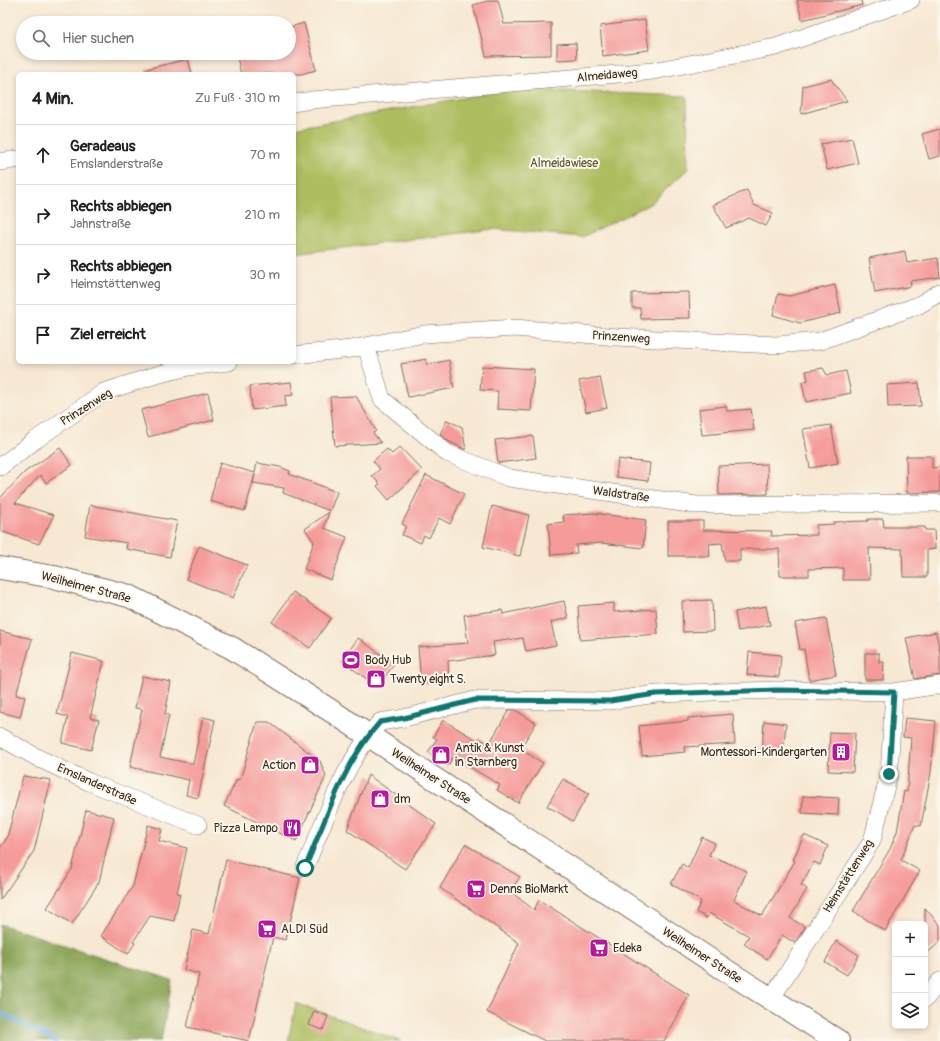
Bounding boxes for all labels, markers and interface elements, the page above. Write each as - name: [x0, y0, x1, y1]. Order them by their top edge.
- search box: [16, 16, 296, 60]
- icon: search: [30, 27, 52, 49]
- text: Hier suchen: [62, 29, 134, 48]
- street label: Almeidaweg: [576, 65, 638, 86]
- text: 4 Min.: [32, 88, 74, 109]
- text: Zu Fuß · 310 m: [195, 90, 280, 106]
- text: Geradeaus: [70, 137, 136, 156]
- icon: ahead: [32, 144, 54, 166]
- text: 70 m: [250, 147, 280, 163]
- text: Emslanderstraße: [70, 156, 163, 172]
- park label: Almeidawiese: [530, 156, 598, 171]
- text: Rechts abbiegen: [70, 197, 172, 216]
- icon: right: [32, 204, 54, 226]
- text: 210 m: [244, 207, 280, 223]
- text: Jahnstraße: [70, 216, 131, 232]
- text: Rechts abbiegen: [70, 257, 172, 276]
- icon: right: [32, 264, 54, 286]
- text: 30 m: [250, 267, 280, 283]
- text: Heimstättenweg: [70, 276, 160, 292]
- icon: arrive: [32, 324, 54, 346]
- text: Ziel erreicht: [70, 325, 146, 344]
- street label: Prinzenweg: [591, 328, 651, 347]
- street label: Prinzenweg: [58, 386, 115, 429]
- street label: Waldstraße: [592, 483, 650, 506]
- street label: Weilheimer Straße: [39, 568, 132, 607]
- sports icon: Body Hub: [340, 649, 362, 671]
- place label: Body Hub: [365, 653, 411, 668]
- shop icon: Twenty eight S.: [365, 668, 387, 690]
- place label: Twenty eight S.: [390, 672, 466, 687]
- place label: Antik & Kunst in Starnberg: [455, 741, 524, 770]
- building icon: Montessori-Kindergarten: [830, 741, 852, 763]
- shop icon: Antik & Kunst in Starnberg: [430, 744, 452, 766]
- street label: Weilheimer Straße: [388, 745, 474, 808]
- place label: Montessori-Kindergarten: [700, 745, 827, 760]
- shop icon: Action: [299, 754, 321, 776]
- place label: Action: [262, 758, 296, 773]
- street label: Emslanderstraße: [55, 760, 139, 809]
- route end: [880, 765, 898, 783]
- shop icon: dm: [369, 788, 391, 810]
- place label: dm: [394, 792, 411, 807]
- restaurant icon: Pizza Lampo: [281, 817, 303, 839]
- place label: Pizza Lampo: [213, 821, 279, 836]
- street label: Heimstättenweg: [820, 837, 877, 916]
- route start: [296, 859, 314, 877]
- supermarket icon: Denns BioMarkt: [465, 878, 487, 900]
- place label: Denns BioMarkt: [490, 882, 568, 897]
- supermarket icon: ALDI Süd: [256, 918, 278, 940]
- map controls: [892, 921, 928, 1029]
- button: +: [892, 921, 928, 957]
- place label: ALDI Süd: [281, 922, 328, 937]
- street label: Weilheimer Straße: [659, 924, 745, 987]
- supermarket icon: Edeka: [588, 937, 610, 959]
- place label: Edeka: [613, 941, 642, 956]
- button: −: [892, 957, 928, 993]
- button: layers: [892, 993, 928, 1029]

